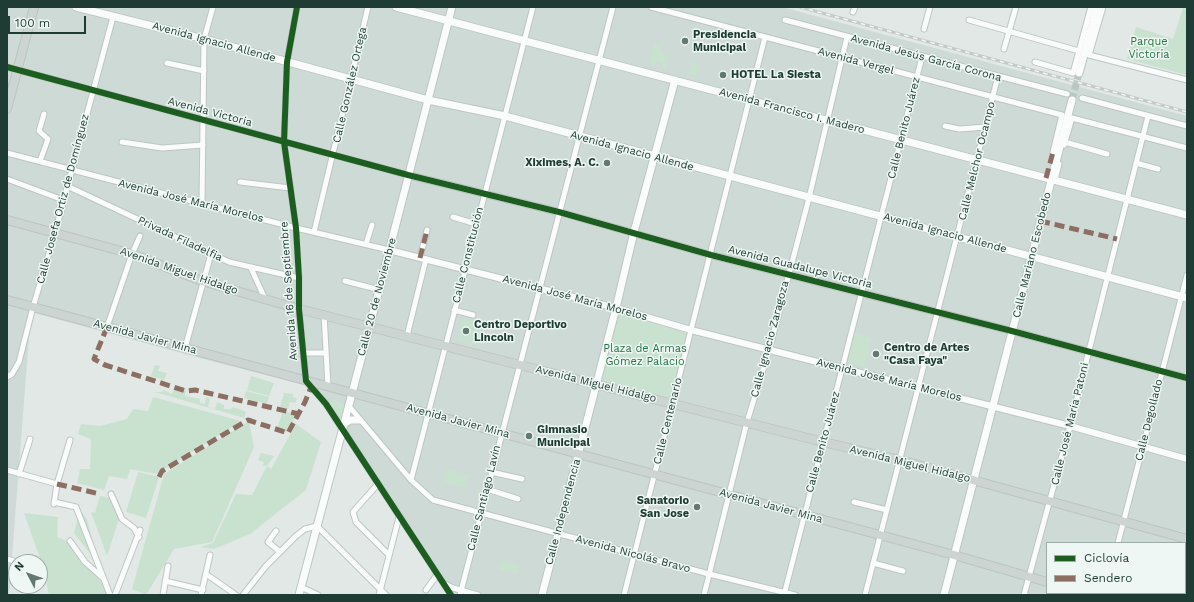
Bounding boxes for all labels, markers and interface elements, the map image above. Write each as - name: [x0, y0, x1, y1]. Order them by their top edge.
- scale bar: [10, 8, 88, 34]
- text: 100 m: [15, 16, 50, 30]
- street label: Avenida Ignacio Allende: [151, 19, 277, 65]
- street label: Calle González Ortega: [330, 26, 370, 144]
- place label: Presidencia Municipal: [693, 28, 756, 54]
- street label: Avenida Jesús García Corona: [849, 31, 1003, 85]
- park label: Parque Victoria: [1128, 35, 1170, 61]
- marker: Presidencia Municipal: [680, 36, 690, 46]
- street label: Avenida Vergel: [816, 44, 896, 78]
- place label: HOTEL La Siesta: [731, 68, 821, 82]
- marker: HOTEL La Siesta: [718, 70, 728, 80]
- street label: Calle Benito Juárez: [885, 76, 923, 180]
- street label: Avenida Francisco I. Madero: [718, 85, 866, 137]
- street label: Avenida Victoria: [166, 94, 254, 130]
- street label: Calle Melchor Ocampo: [956, 100, 998, 222]
- street label: Calle Josefa Ortiz de Domínguez: [34, 113, 92, 285]
- street label: Avenida Ignacio Allende: [569, 128, 695, 174]
- place label: Xiximes, A. C.: [525, 156, 599, 170]
- marker: Xiximes, A. C.: [602, 158, 612, 168]
- street label: Avenida José María Morelos: [117, 177, 265, 225]
- street label: Calle Mariano Escobedo: [1010, 191, 1054, 319]
- street label: Calle Constitución: [450, 205, 486, 305]
- street label: Avenida Ignacio Allende: [882, 210, 1008, 256]
- street label: Privada Filadelfia: [135, 214, 225, 264]
- street label: Avenida 16 de Septiembre: [278, 221, 300, 361]
- street label: Calle 20 de Noviembre: [355, 236, 399, 358]
- street label: Avenida Guadalupe Victoria: [727, 243, 873, 291]
- street label: Avenida Miguel Hidalgo: [118, 245, 240, 297]
- street label: Avenida José María Morelos: [501, 272, 649, 324]
- street label: Calle Ignacio Zaragoza: [748, 279, 792, 399]
- street label: Avenida Javier Mina: [92, 317, 198, 357]
- place label: Centro Deportivo Lincoln: [474, 318, 567, 344]
- marker: Centro Deportivo Lincoln: [461, 326, 471, 336]
- place label: Centro de Artes "Casa Faya": [884, 341, 969, 367]
- park label: Plaza de Armas Gómez Palacio: [603, 342, 687, 368]
- marker: Centro de Artes "Casa Faya": [871, 349, 881, 359]
- street label: Avenida José María Morelos: [815, 356, 963, 404]
- street label: Calle José María Patoni: [1048, 361, 1092, 487]
- street label: Avenida Miguel Hidalgo: [534, 363, 658, 405]
- street label: Calle Centenario: [651, 376, 685, 466]
- street label: Calle Degollado: [1132, 378, 1166, 462]
- street label: Calle Benito Juárez: [803, 390, 843, 494]
- street label: Avenida Javier Mina: [405, 401, 511, 441]
- place label: Gimnasio Municipal: [537, 423, 590, 449]
- marker: Gimnasio Municipal: [524, 431, 534, 441]
- street label: Avenida Miguel Hidalgo: [848, 443, 972, 485]
- street label: Calle Santiago Lavín: [464, 444, 504, 552]
- street label: Calle Independencia: [542, 458, 584, 566]
- street label: Avenida Javier Mina: [718, 486, 824, 526]
- place label: Sanatorio San Jose: [637, 494, 689, 520]
- marker: Sanatorio San Jose: [692, 502, 702, 512]
- street label: Avenida Nicolás Bravo: [574, 532, 692, 576]
- legend: [1046, 542, 1186, 594]
- text: Ciclovía: [1084, 551, 1129, 565]
- north arrow: [8, 554, 48, 594]
- text: N: [12, 559, 27, 574]
- text: Sendero: [1084, 571, 1132, 585]

